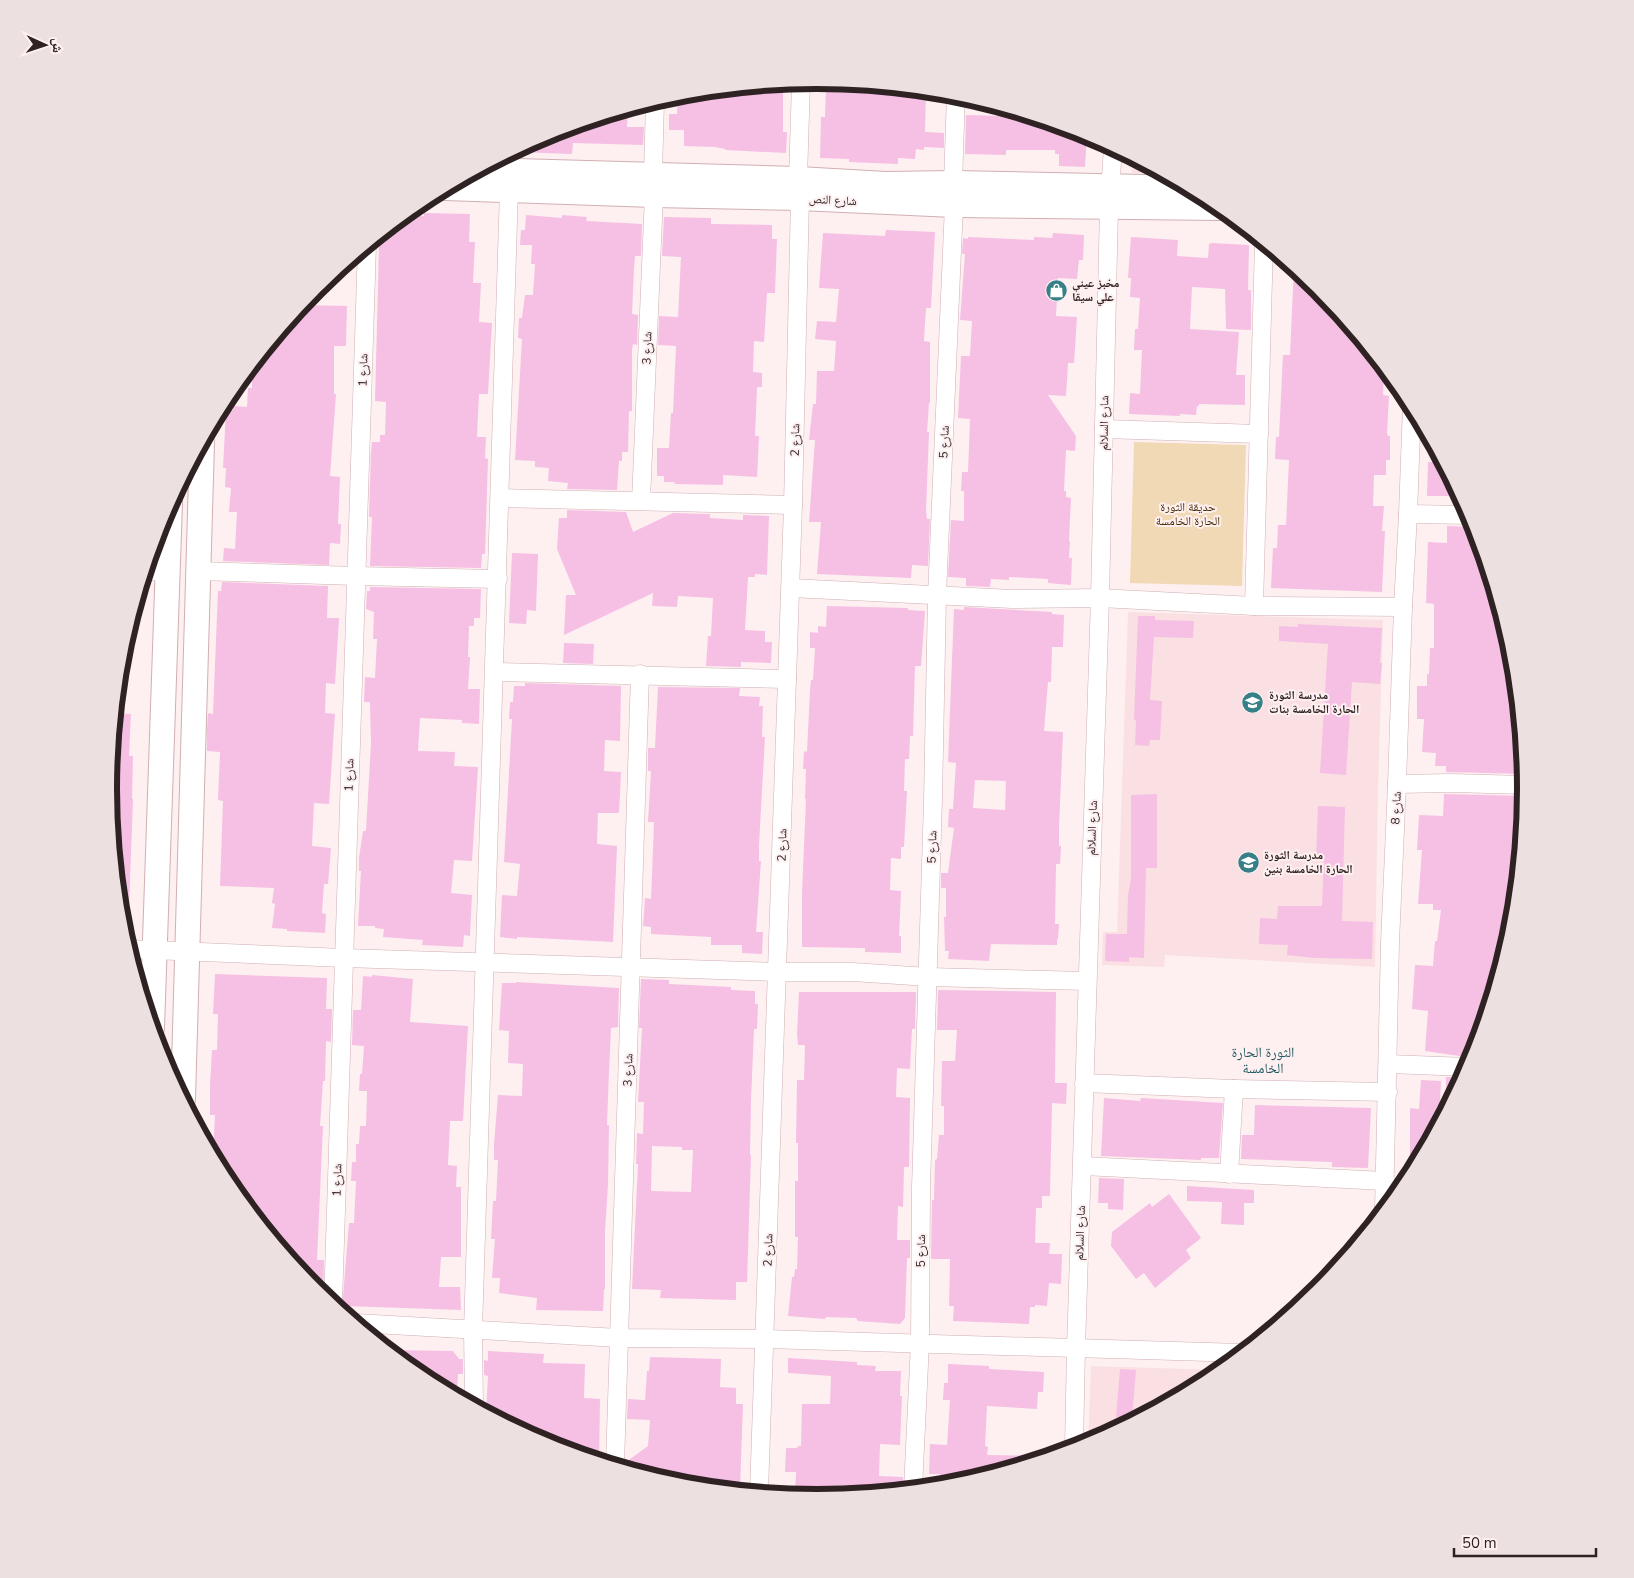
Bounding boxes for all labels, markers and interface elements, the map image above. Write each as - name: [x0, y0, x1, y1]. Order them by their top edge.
- north arrow: [20, 20, 70, 70]
- text: ش: [48, 38, 67, 54]
- street label: شارع النص: [809, 191, 857, 209]
- place label: مخبز عيني علي سيقا: [1072, 275, 1120, 307]
- shop icon: مخبز عيني علي سيقا: [1044, 278, 1068, 302]
- street label: شارع 3: [638, 331, 656, 365]
- street label: شارع 1: [354, 353, 372, 387]
- street label: شارع السلالم: [1096, 395, 1112, 451]
- street label: شارع 2: [787, 423, 803, 457]
- street label: شارع 5: [935, 425, 953, 459]
- park label: حديقة الثورة الحارة الخامسة: [1156, 499, 1220, 529]
- place label: مدرسة الثورة الحارة الخامسة بنات: [1269, 687, 1359, 717]
- school or university icon: مدرسة الثورة الحارة الخامسة بنات: [1241, 690, 1265, 714]
- street label: شارع 1: [340, 758, 358, 792]
- street label: شارع 8: [1387, 791, 1405, 825]
- street label: شارع السلالم: [1083, 800, 1101, 856]
- street label: شارع 2: [773, 828, 791, 862]
- street label: شارع 5: [923, 830, 941, 864]
- place label: مدرسة الثورة الحارة الخامسة بنين: [1264, 847, 1353, 877]
- school or university icon: مدرسة الثورة الحارة الخامسة بنين: [1236, 850, 1260, 874]
- district label: الثورة الحارة الخامسة: [1232, 1043, 1294, 1078]
- street label: شارع 3: [619, 1053, 637, 1087]
- street label: شارع 1: [328, 1163, 346, 1197]
- street label: شارع السلالم: [1071, 1205, 1089, 1261]
- street label: شارع 2: [759, 1233, 777, 1267]
- street label: شارع 5: [913, 1234, 929, 1268]
- scale bar: [1454, 1526, 1596, 1558]
- text: 50 m: [1462, 1533, 1497, 1553]

